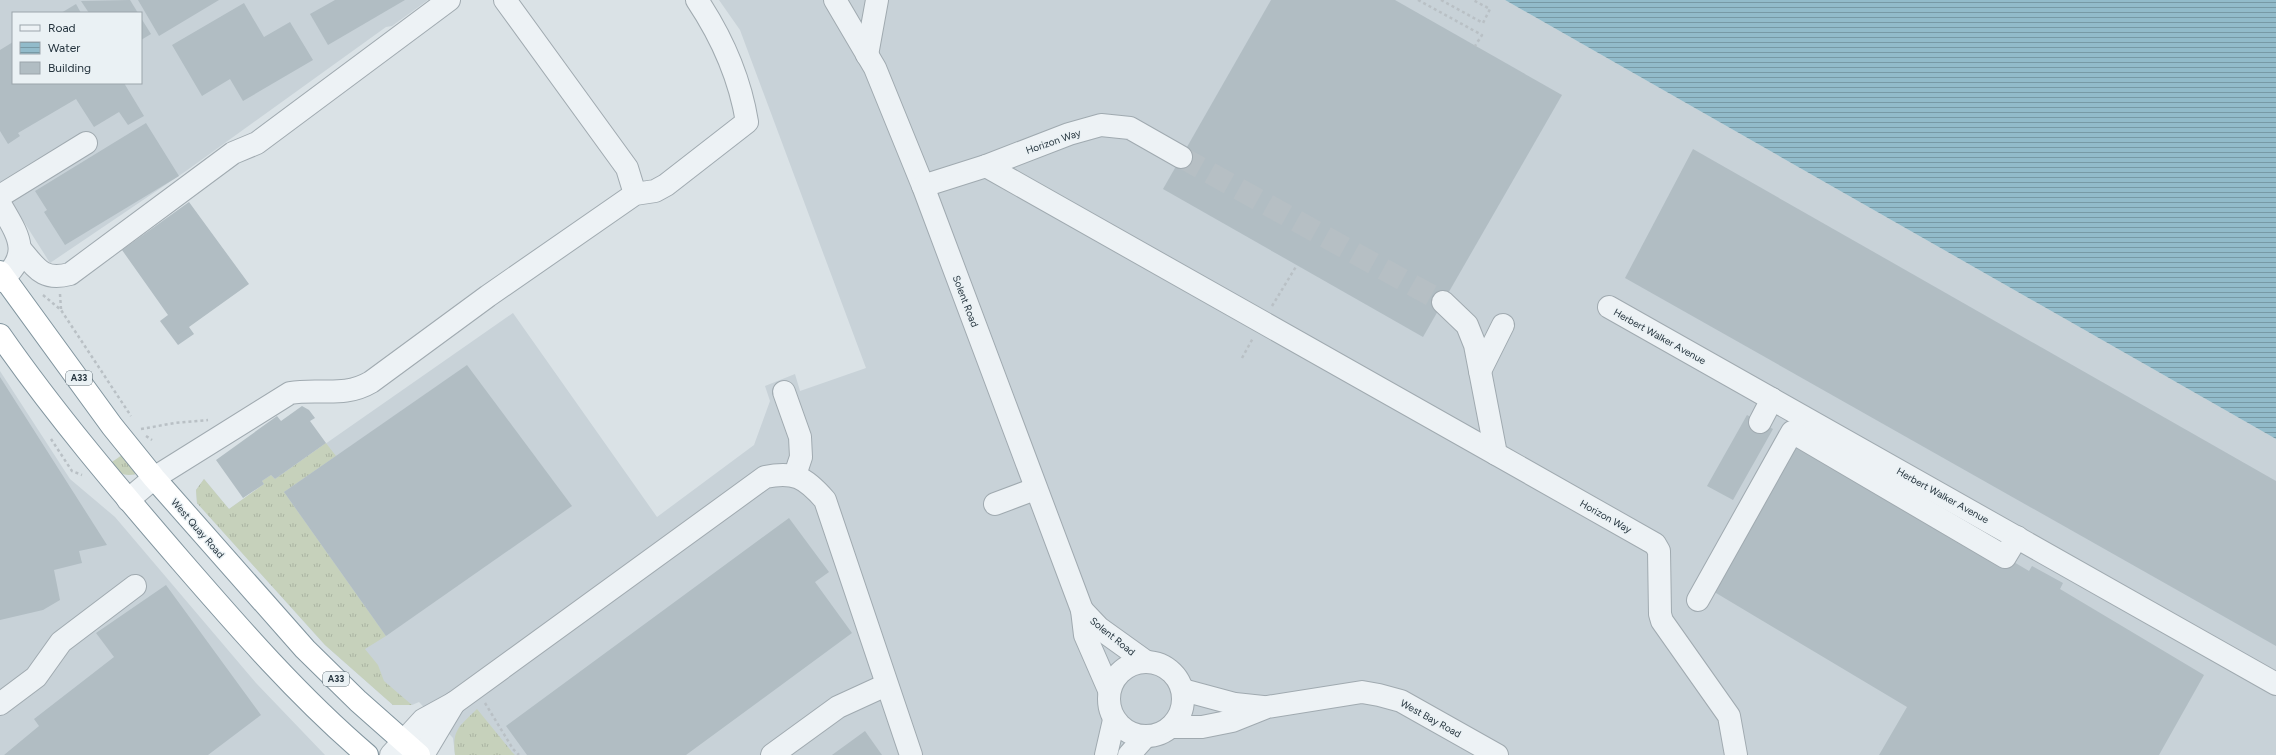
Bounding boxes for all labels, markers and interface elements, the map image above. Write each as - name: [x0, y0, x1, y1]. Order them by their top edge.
- legend: [12, 12, 142, 84]
- text: Road: [48, 21, 76, 35]
- text: Water: [48, 41, 80, 55]
- text: Building: [48, 61, 91, 75]
- street label: Horizon Way: [1024, 126, 1083, 157]
- street label: Solent Road: [950, 273, 981, 329]
- street label: Herbert Walker Avenue: [1611, 306, 1709, 368]
- road number: A33: [66, 371, 92, 385]
- street label: Herbert Walker Avenue: [1894, 465, 1992, 527]
- street label: West Quay Road: [168, 496, 227, 561]
- street label: Horizon Way: [1578, 497, 1635, 536]
- street label: Solent Road: [1087, 614, 1138, 659]
- road number: A33: [323, 672, 349, 686]
- street label: West Bay Road: [1398, 696, 1464, 741]

